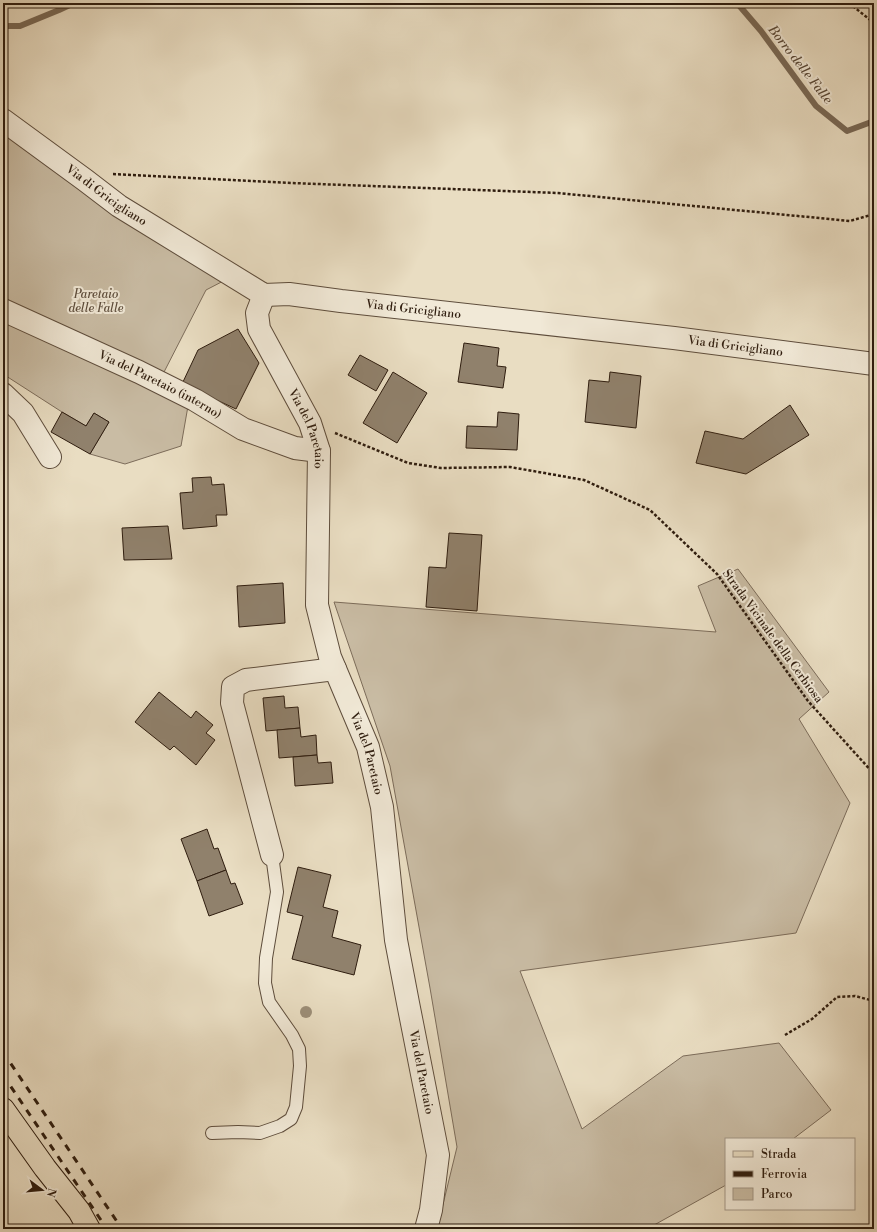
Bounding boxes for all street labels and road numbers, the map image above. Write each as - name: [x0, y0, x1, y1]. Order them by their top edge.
- street label: Via di Gricigliano: [62, 161, 150, 229]
- street label: Via di Gricigliano: [364, 297, 462, 322]
- street label: Via di Gricigliano: [686, 333, 784, 360]
- street label: Via del Paretaio (interno): [95, 347, 224, 422]
- street label: Via del Paretaio: [284, 385, 326, 469]
- street label: Strada Vicinale della Cerbiosa: [719, 566, 827, 707]
- street label: Via del Paretaio: [346, 709, 386, 796]
- street label: Via del Paretaio: [405, 1028, 437, 1116]

